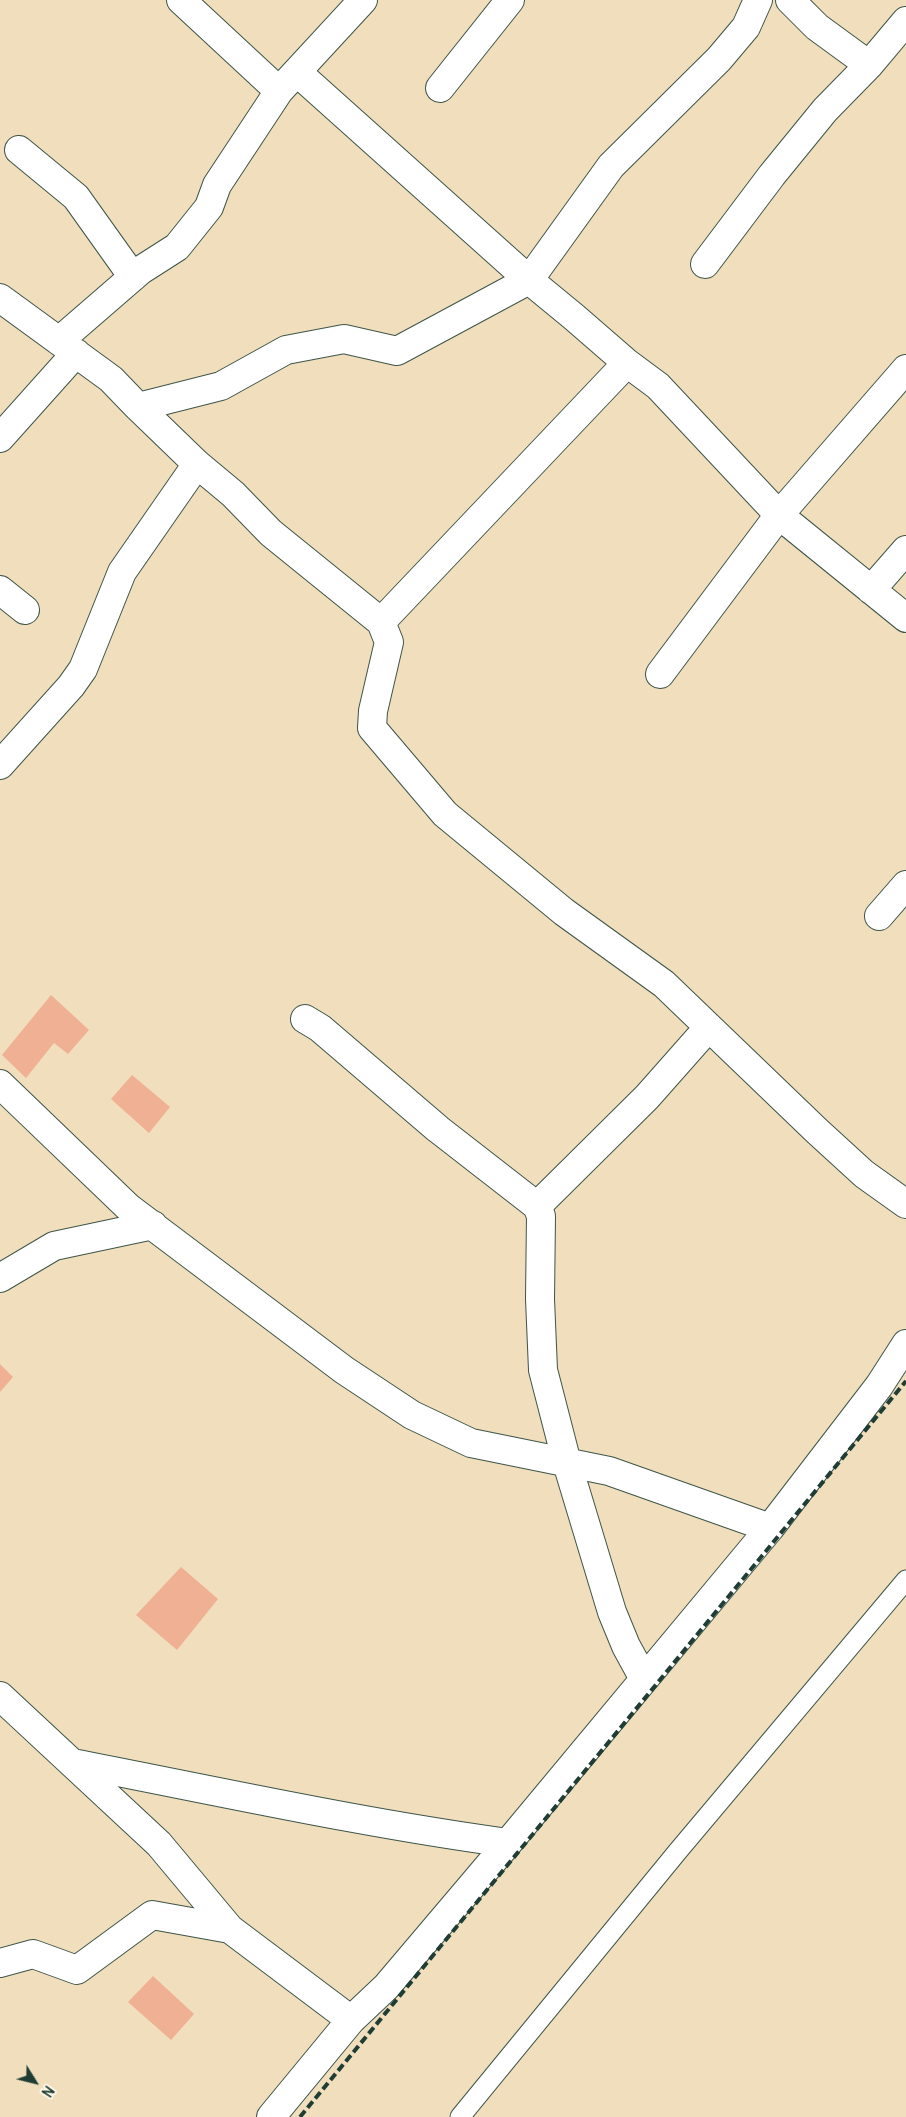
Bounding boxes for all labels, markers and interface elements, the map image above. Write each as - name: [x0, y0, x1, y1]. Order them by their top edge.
- north arrow: [10, 2057, 60, 2107]
- text: N: [38, 2082, 57, 2100]

